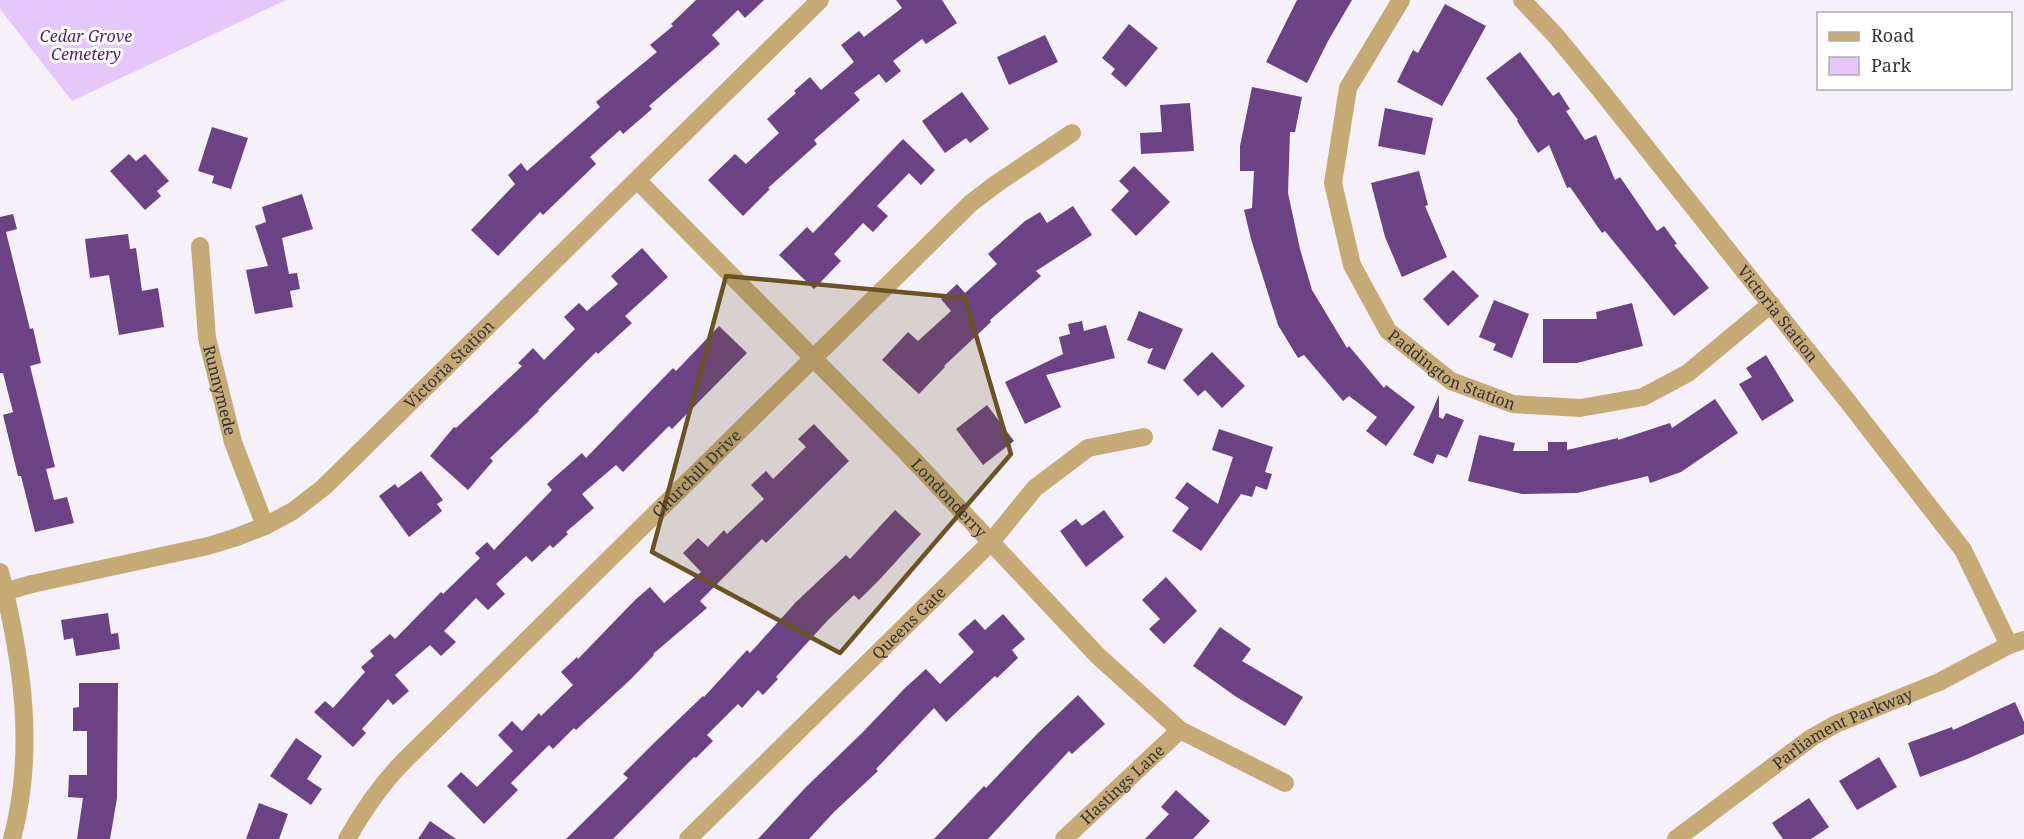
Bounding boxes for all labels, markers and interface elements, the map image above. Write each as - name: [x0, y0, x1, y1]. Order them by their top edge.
- legend: [1817, 12, 2012, 90]
- text: Road: [1871, 23, 1914, 47]
- park label: Cedar Grove Cemetery: [40, 25, 132, 65]
- text: Park: [1871, 53, 1911, 77]
- street label: Victoria Station: [1733, 260, 1823, 367]
- street label: Victoria Station: [399, 315, 499, 413]
- street label: Paddington Station: [1384, 324, 1519, 415]
- street label: Runnymede: [198, 343, 242, 437]
- street label: Churchill Drive: [647, 424, 746, 522]
- street label: Londonderry: [906, 453, 993, 543]
- street label: Queens Gate: [867, 581, 950, 664]
- street label: Parliament Parkway: [1768, 683, 1917, 774]
- street label: Hastings Lane: [1075, 739, 1169, 829]

